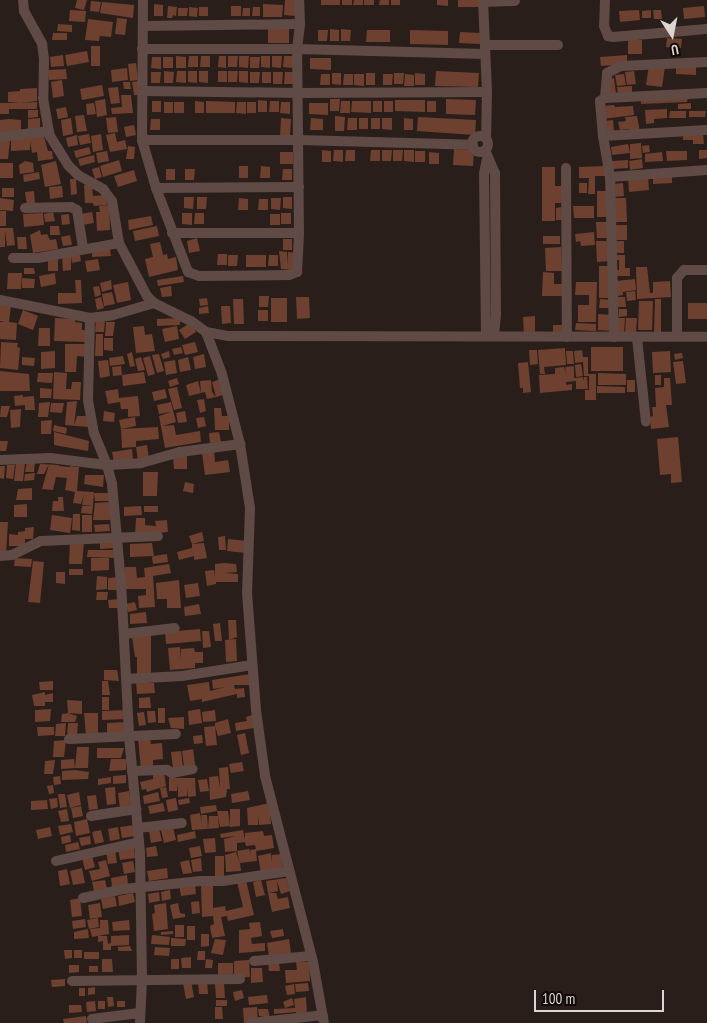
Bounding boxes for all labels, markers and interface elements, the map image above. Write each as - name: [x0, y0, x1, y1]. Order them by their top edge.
- north arrow: [647, 10, 697, 60]
- text: U: [670, 40, 680, 59]
- scale bar: [537, 980, 667, 1012]
- text: 100 m: [542, 989, 575, 1008]

